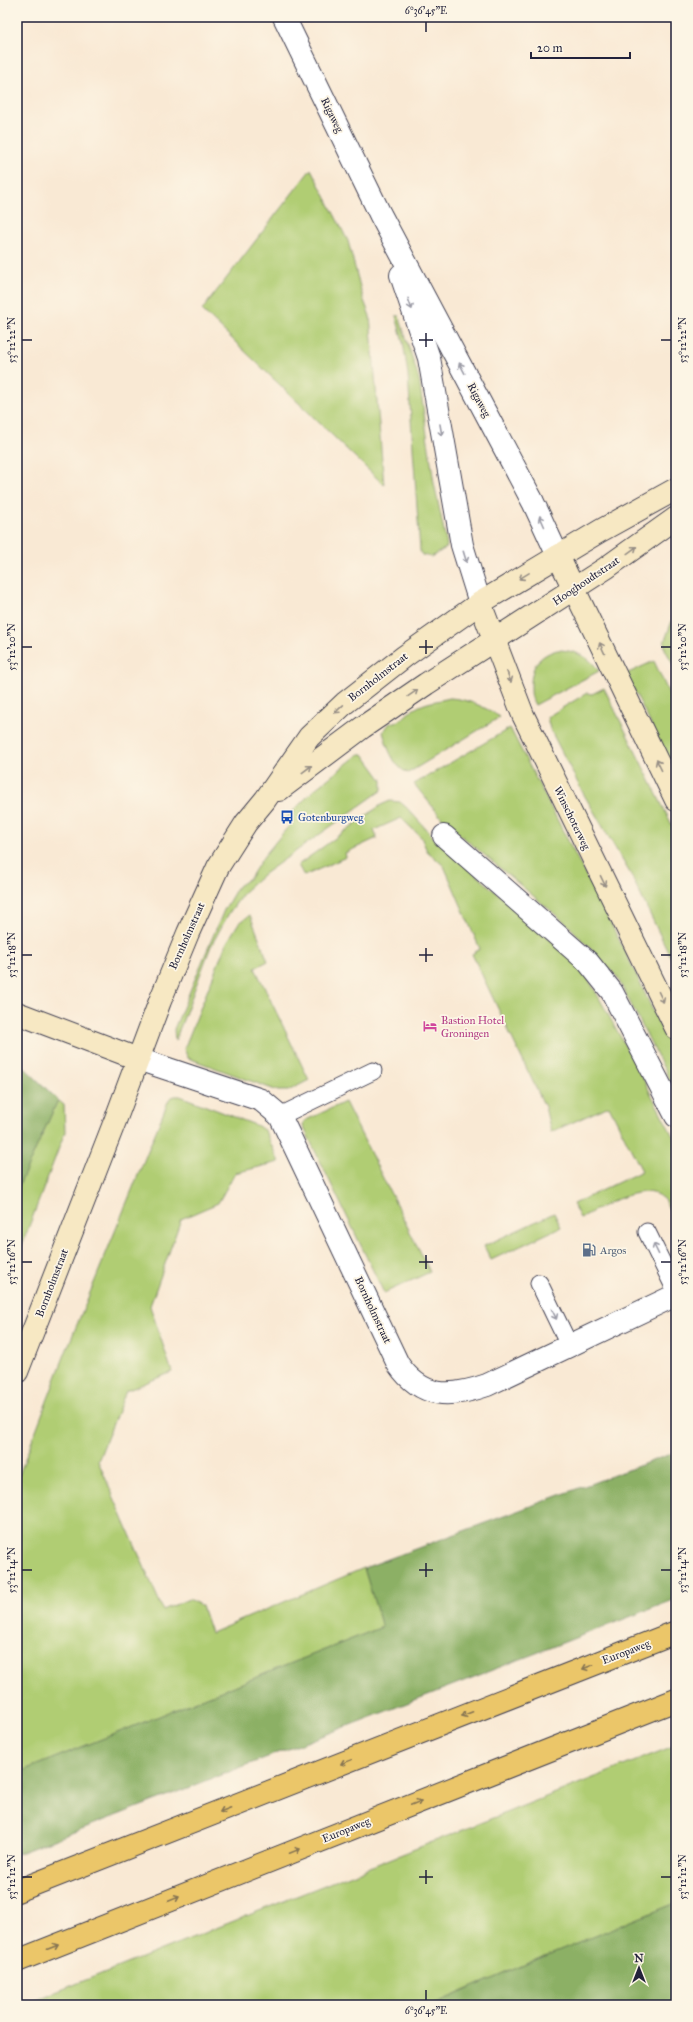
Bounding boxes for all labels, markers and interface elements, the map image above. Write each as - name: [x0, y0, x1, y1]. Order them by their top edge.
- text: 6°36'45"E: [405, 5, 447, 17]
- scale bar: [531, 34, 630, 60]
- text: 20 m: [537, 41, 563, 55]
- street label: Rigaweg: [318, 95, 346, 135]
- one-way arrow: [407, 297, 414, 310]
- text: 53°12'22"N: [6, 316, 18, 363]
- text: 53°12'22"N: [677, 316, 689, 363]
- one-way arrow: [458, 362, 465, 374]
- street label: Rigaweg: [465, 380, 494, 420]
- one-way arrow: [437, 423, 445, 436]
- one-way arrow: [538, 515, 545, 527]
- one-way arrow: [627, 546, 638, 554]
- one-way arrow: [462, 551, 470, 563]
- street label: Hooghoudtstraat: [550, 554, 622, 608]
- one-way arrow: [518, 573, 530, 581]
- text: 53°12'20"N: [6, 623, 18, 671]
- text: 53°12'20"N: [677, 623, 689, 671]
- one-way arrow: [598, 643, 605, 655]
- street label: Bornholmstraat: [346, 650, 410, 704]
- one-way arrow: [505, 671, 513, 683]
- one-way arrow: [407, 689, 418, 697]
- one-way arrow: [334, 704, 344, 713]
- one-way arrow: [655, 760, 662, 772]
- one-way arrow: [302, 765, 313, 773]
- street label: Winschoterweg: [551, 784, 593, 853]
- bus stop icon: Gotenburgweg: [279, 809, 295, 825]
- place label: Gotenburgweg: [298, 811, 364, 824]
- one-way arrow: [600, 874, 607, 886]
- street label: Bornholmstraat: [166, 900, 208, 972]
- text: 53°12'18"N: [6, 931, 18, 978]
- text: 53°12'18"N: [677, 931, 689, 978]
- one-way arrow: [657, 991, 665, 1003]
- place label: Bastion Hotel Groningen: [441, 1014, 504, 1040]
- hotel icon: Bastion Hotel Groningen: [422, 1018, 438, 1034]
- text: 53°12'16"N: [6, 1239, 18, 1285]
- text: 53°12'16"N: [677, 1239, 689, 1285]
- fuel station icon: Argos: [581, 1242, 597, 1258]
- one-way arrow: [652, 1243, 659, 1255]
- place label: Argos: [599, 1244, 626, 1257]
- street label: Bornholmstraat: [33, 1247, 71, 1319]
- street label: Bornholmstraat: [352, 1275, 394, 1345]
- one-way arrow: [551, 1308, 558, 1320]
- text: 53°12'14"N: [6, 1546, 18, 1593]
- text: 53°12'14"N: [677, 1546, 689, 1593]
- street label: Europaweg: [600, 1637, 653, 1667]
- one-way arrow: [582, 1663, 594, 1671]
- one-way arrow: [461, 1711, 473, 1719]
- one-way arrow: [340, 1759, 352, 1766]
- one-way arrow: [409, 1798, 421, 1806]
- one-way arrow: [219, 1806, 231, 1814]
- street label: Europaweg: [320, 1814, 373, 1845]
- one-way arrow: [288, 1846, 300, 1854]
- text: 53°12'12"N: [6, 1854, 18, 1900]
- text: 53°12'12"N: [677, 1854, 689, 1900]
- one-way arrow: [168, 1894, 180, 1902]
- one-way arrow: [47, 1942, 59, 1950]
- north arrow: [619, 1948, 659, 1988]
- text: N: [634, 1952, 644, 1965]
- text: 6°36'45"E: [405, 2005, 447, 2017]

